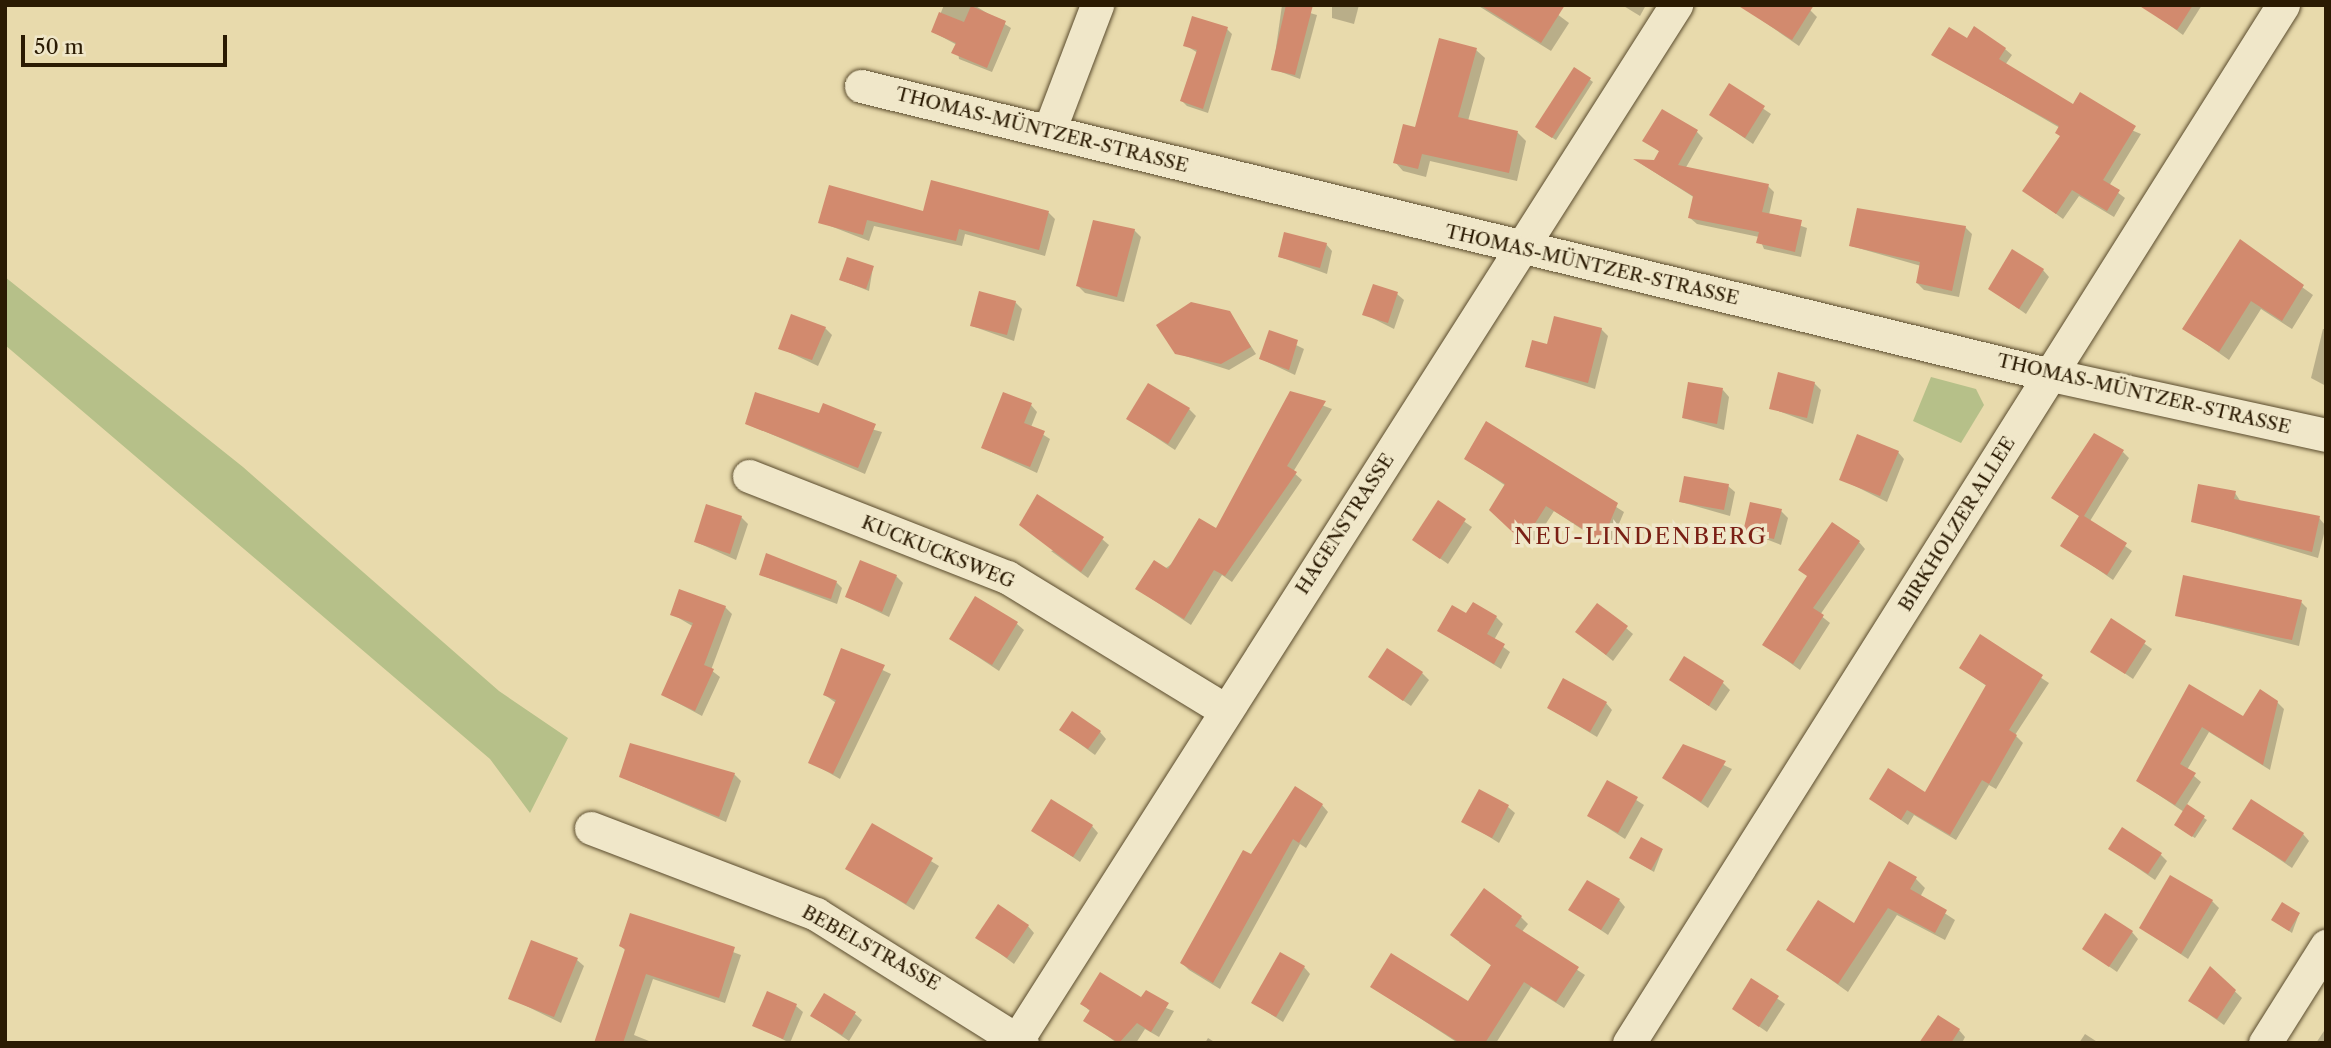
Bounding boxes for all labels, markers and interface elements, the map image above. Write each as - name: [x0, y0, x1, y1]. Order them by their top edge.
- scale bar: [24, 21, 231, 65]
- text: 50 m: [34, 34, 84, 59]
- street label: THOMAS-MÜNTZER-STRASSE: [893, 83, 1191, 177]
- street label: THOMAS-MÜNTZER-STRASSE: [1443, 220, 1741, 310]
- street label: THOMAS-MÜNTZER-STRASSE: [1995, 349, 2293, 439]
- street label: BIRKHOLZER ALLEE: [1893, 432, 2021, 616]
- street label: HAGENSTRASSE: [1291, 449, 1399, 599]
- street label: KUCKUCKSWEG: [858, 511, 1018, 593]
- district label: NEU-LINDENBERG: [1516, 522, 1766, 550]
- street label: BEBELSTRASSE: [798, 901, 944, 995]

